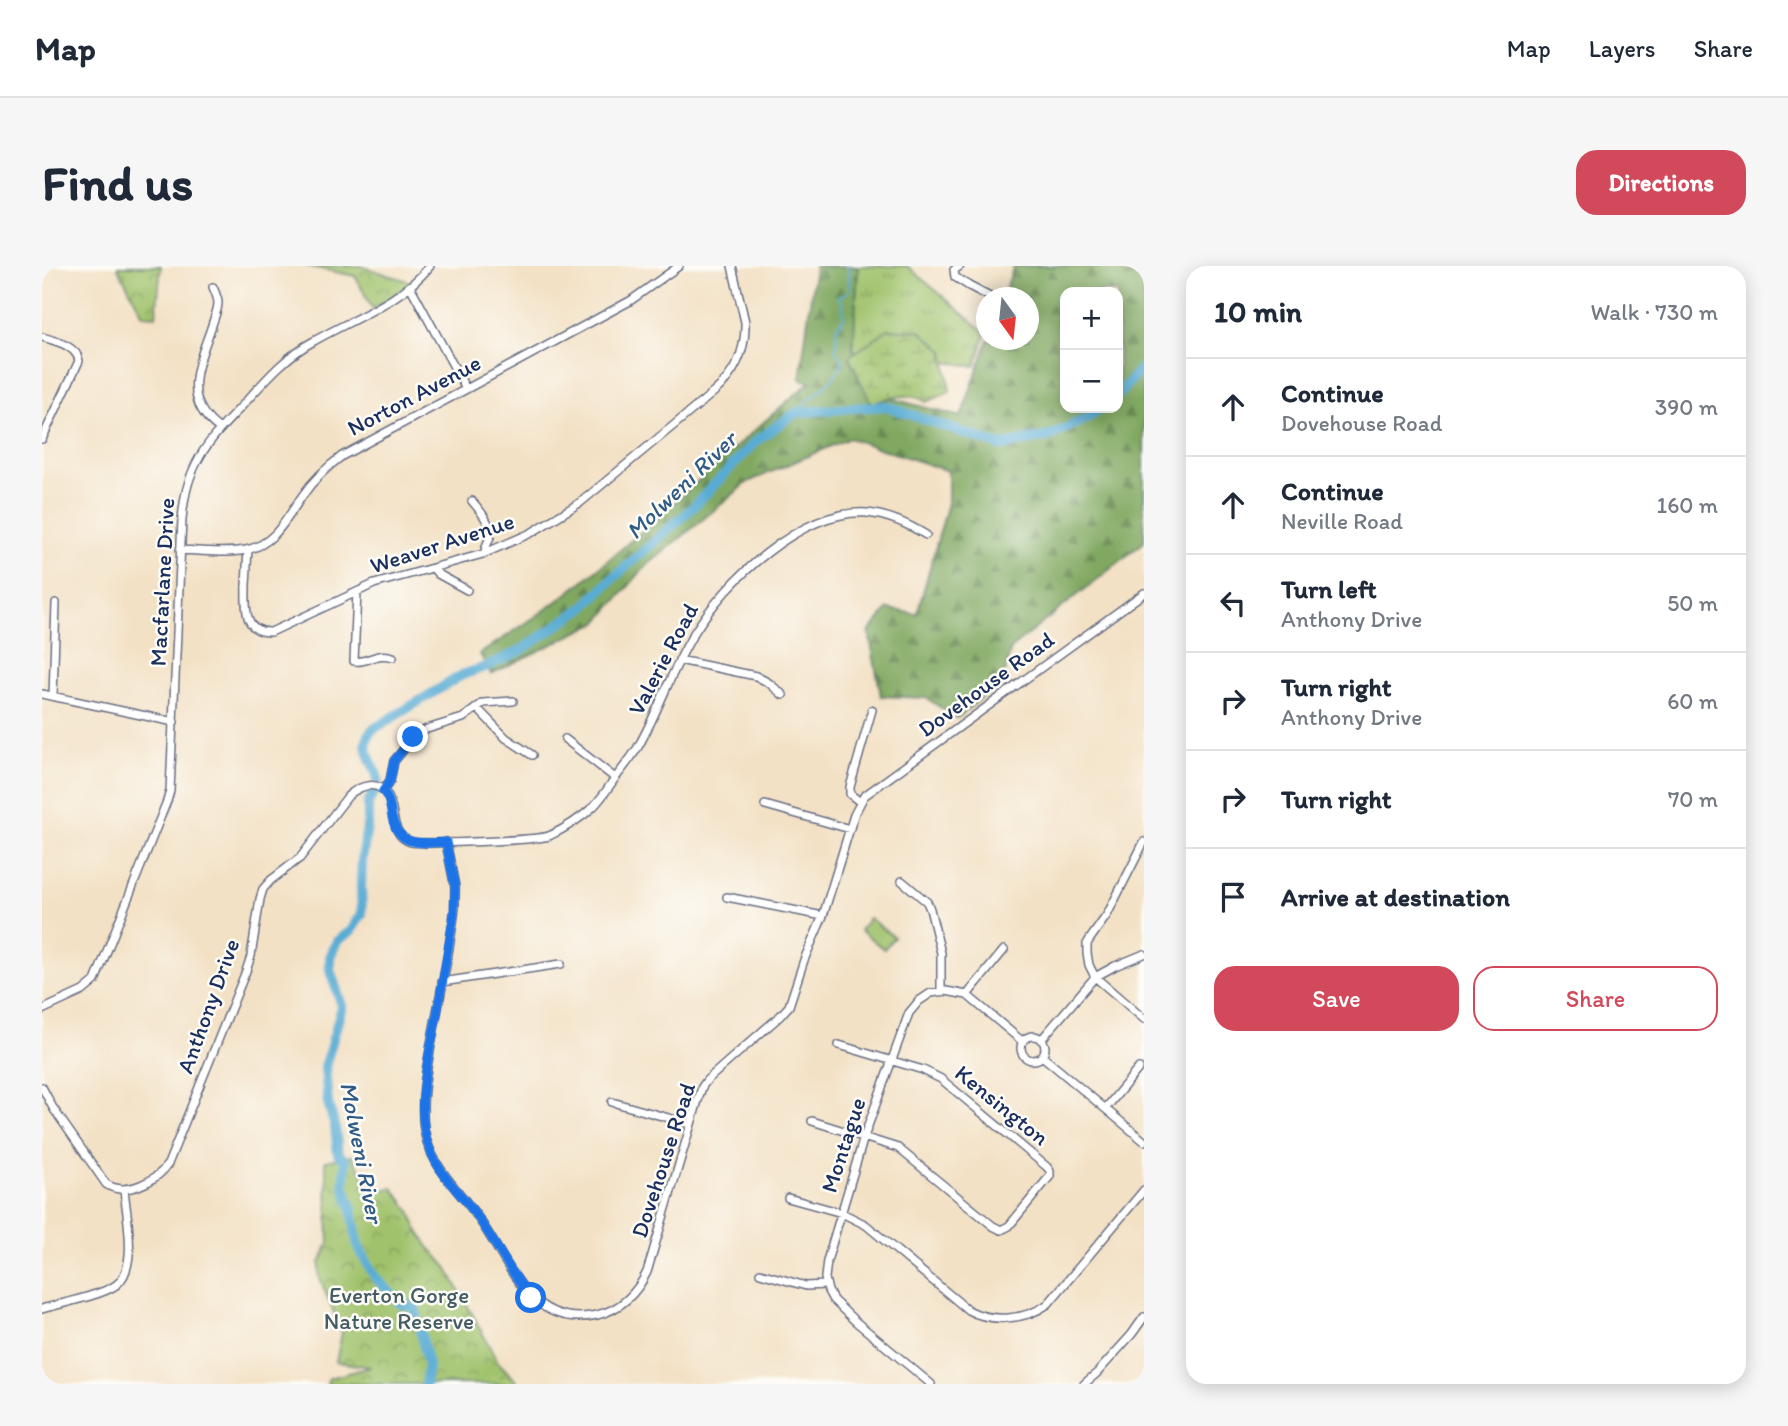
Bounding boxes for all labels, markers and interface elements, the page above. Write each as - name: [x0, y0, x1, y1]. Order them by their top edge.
- text: Map: [35, 29, 96, 68]
- text: Map: [1507, 34, 1551, 63]
- text: Layers: [1589, 34, 1656, 63]
- text: Share: [1694, 34, 1753, 63]
- button: Directions: [1576, 150, 1746, 215]
- text: Find us: [42, 153, 193, 212]
- north arrow: [976, 287, 1039, 350]
- map controls: [1060, 287, 1123, 413]
- button: +: [1060, 287, 1123, 350]
- text: 10 min: [1214, 293, 1302, 330]
- text: Walk · 730 m: [1590, 298, 1718, 326]
- street label: Norton Avenue: [343, 348, 485, 442]
- button: −: [1060, 350, 1123, 413]
- text: Continue: [1281, 377, 1384, 409]
- icon: ahead: [1214, 388, 1252, 426]
- text: 390 m: [1655, 393, 1718, 421]
- text: Dovehouse Road: [1281, 409, 1442, 437]
- water label: Molweni River: [619, 423, 745, 545]
- text: Continue: [1281, 475, 1384, 507]
- icon: ahead: [1214, 486, 1252, 524]
- text: 160 m: [1656, 491, 1718, 519]
- street label: Macfarlane Drive: [144, 497, 180, 667]
- street label: Weaver Avenue: [366, 507, 518, 579]
- text: Neville Road: [1281, 507, 1403, 535]
- text: Turn left: [1281, 573, 1377, 605]
- icon: left: [1214, 584, 1252, 622]
- text: 50 m: [1667, 589, 1718, 617]
- street label: Valerie Road: [622, 598, 704, 720]
- text: Anthony Drive: [1281, 605, 1422, 633]
- street label: Dovehouse Road: [912, 625, 1060, 743]
- text: Turn right: [1281, 671, 1392, 703]
- icon: right: [1214, 682, 1252, 720]
- text: 60 m: [1667, 687, 1718, 715]
- text: Anthony Drive: [1281, 703, 1422, 731]
- route end: [397, 721, 428, 752]
- icon: right: [1214, 780, 1252, 818]
- text: Turn right: [1281, 783, 1392, 815]
- text: 70 m: [1668, 785, 1718, 813]
- icon: arrive: [1214, 878, 1252, 916]
- text: Arrive at destination: [1281, 881, 1510, 913]
- street label: Anthony Drive: [171, 935, 245, 1077]
- button: Save: [1214, 966, 1459, 1031]
- button: Share: [1473, 966, 1718, 1031]
- street label: Kensington: [949, 1059, 1055, 1151]
- water label: Molweni River: [334, 1079, 390, 1228]
- street label: Dovehouse Road: [625, 1079, 701, 1241]
- street label: Montague: [814, 1094, 872, 1196]
- park label: Everton Gorge Nature Reserve: [324, 1281, 474, 1335]
- route start: [515, 1282, 546, 1313]

